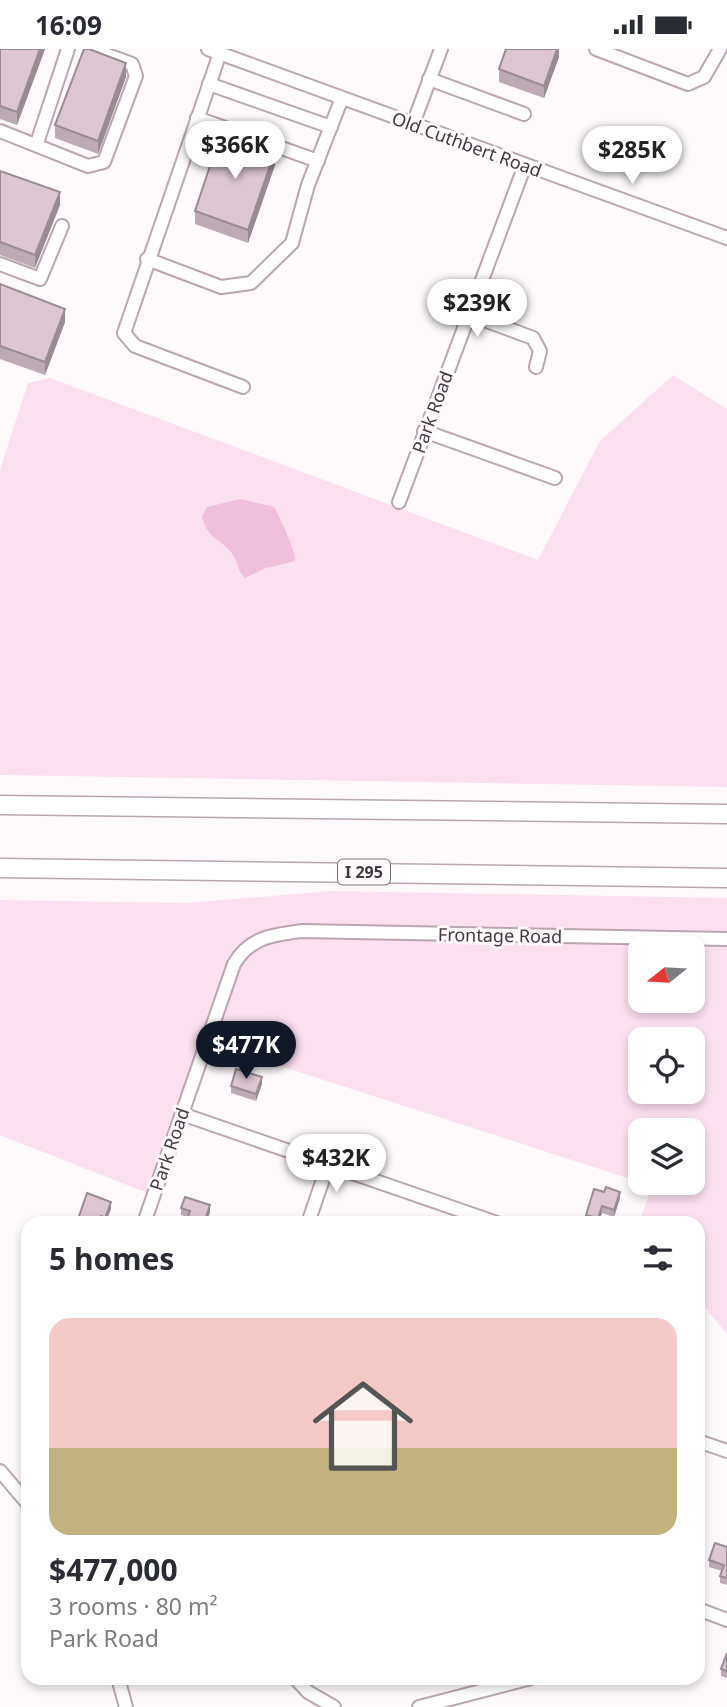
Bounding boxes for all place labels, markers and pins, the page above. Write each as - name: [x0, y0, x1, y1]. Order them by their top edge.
- pin: $366K: [186, 121, 284, 181]
- pin: $285K: [583, 127, 681, 186]
- pin: $239K: [428, 279, 526, 339]
- pin: $477K: [197, 1021, 295, 1081]
- pin: $432K: [287, 1135, 385, 1194]

